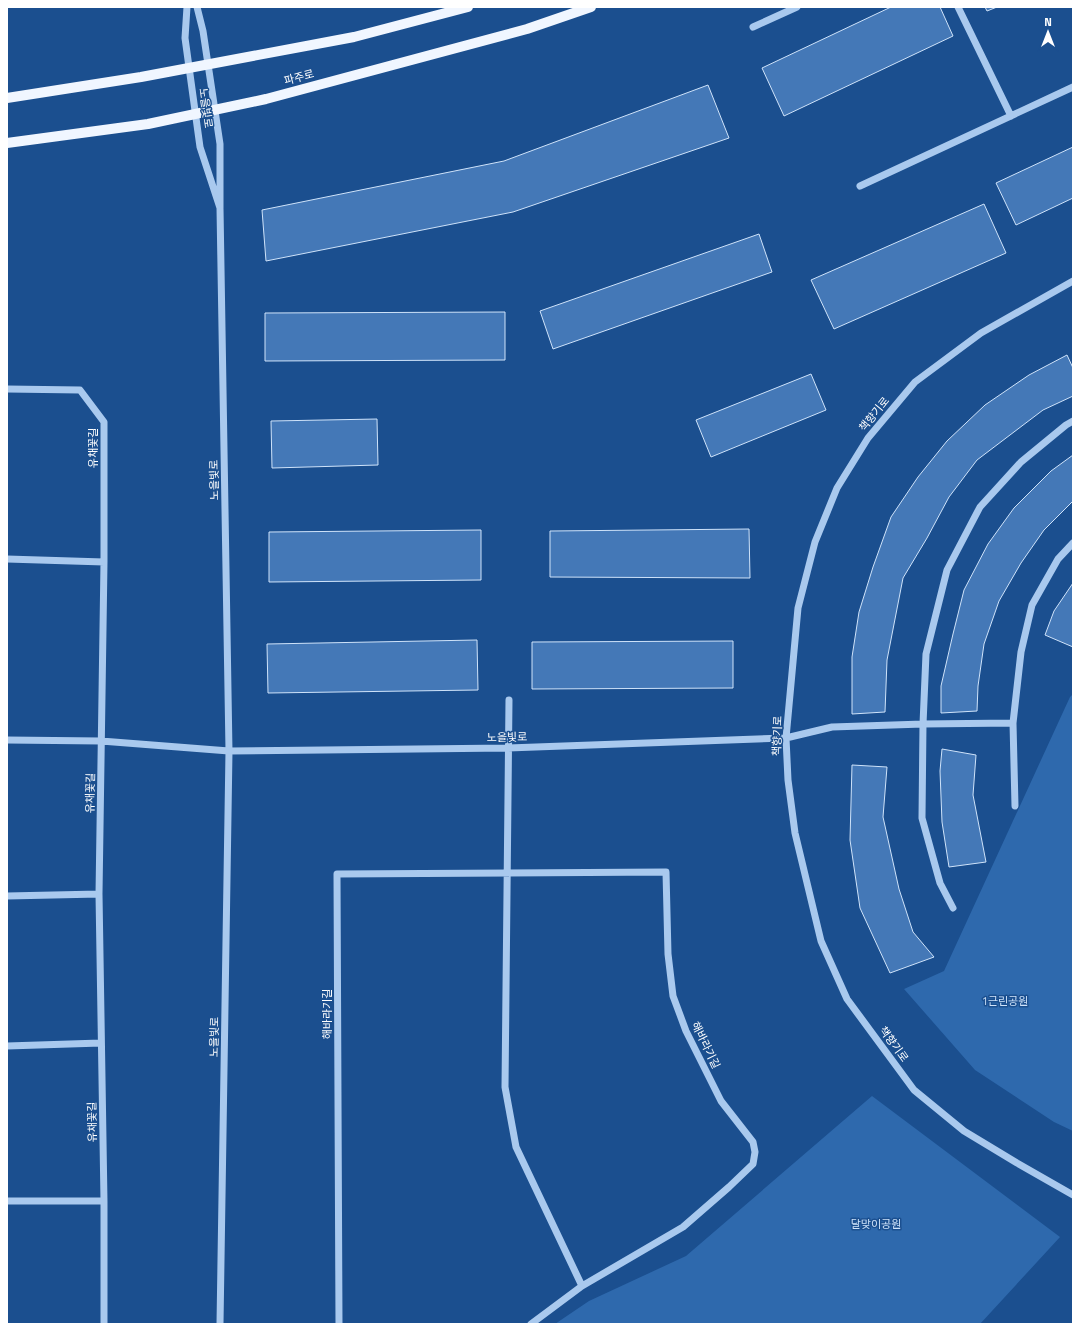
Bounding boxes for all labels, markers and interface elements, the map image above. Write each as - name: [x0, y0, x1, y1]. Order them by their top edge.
- north arrow: [1028, 12, 1068, 52]
- text: N: [1044, 14, 1052, 30]
- street label: 파주로: [282, 65, 316, 89]
- street label: 노을빛로: [195, 87, 217, 129]
- street label: 책향기로: [855, 393, 893, 435]
- street label: 유채꽃길: [85, 428, 101, 468]
- street label: 노을빛로: [206, 460, 222, 500]
- street label: 책향기로: [768, 715, 786, 757]
- street label: 노을빛로: [487, 729, 527, 745]
- street label: 유채꽃길: [82, 773, 98, 813]
- street label: 해바라기길: [319, 989, 335, 1039]
- park label: 1근린공원: [982, 993, 1028, 1009]
- street label: 노을빛로: [206, 1017, 222, 1057]
- street label: 해바라기길: [688, 1019, 724, 1071]
- street label: 책향기로: [876, 1023, 912, 1065]
- street label: 유채꽃길: [84, 1102, 100, 1142]
- park label: 달맞이공원: [851, 1216, 901, 1232]

